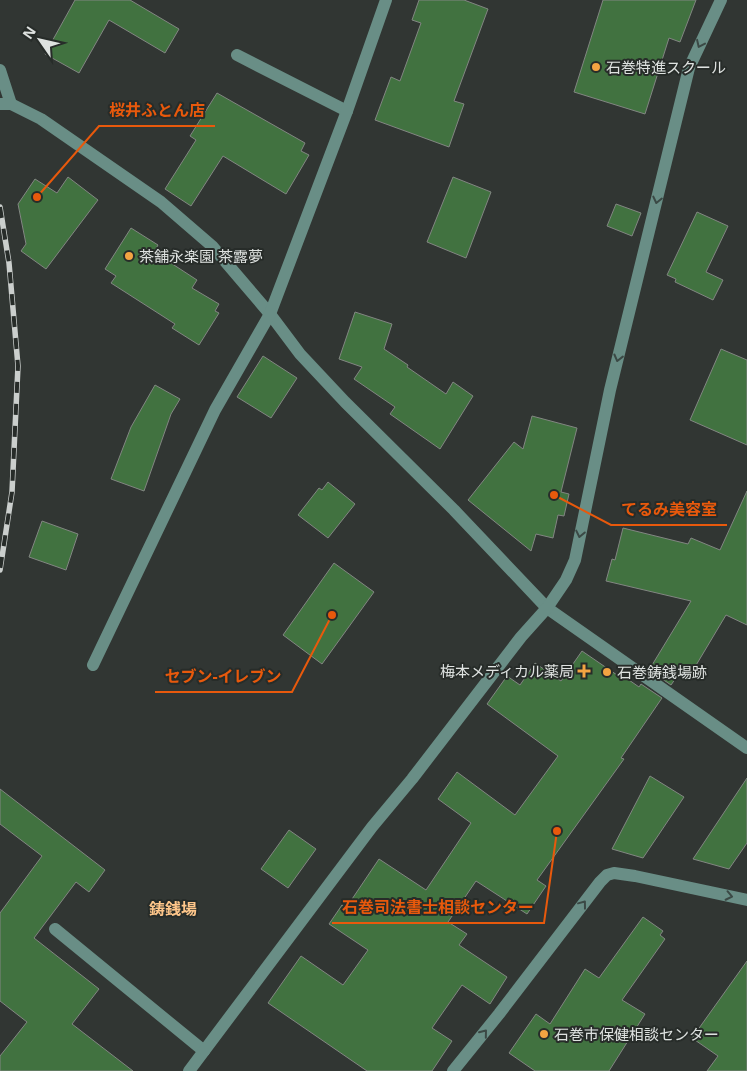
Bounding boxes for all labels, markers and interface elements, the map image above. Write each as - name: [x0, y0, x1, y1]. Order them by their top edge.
- north arrow: [15, 15, 65, 65]
- text: N: [18, 22, 40, 42]
- one-way arrow: [696, 39, 706, 48]
- place label: 石巻特進スクール: [606, 57, 726, 77]
- marker: 石巻特進スクール: [590, 61, 602, 73]
- callout: 桜井ふとん店: [99, 95, 215, 126]
- text: 桜井ふとん店: [109, 99, 205, 121]
- one-way arrow: [652, 196, 663, 205]
- place label: 茶舗永楽園 茶露夢: [139, 246, 263, 266]
- marker: 茶舗永楽園 茶露夢: [123, 250, 135, 262]
- one-way arrow: [613, 354, 624, 362]
- callout: てるみ美容室: [611, 494, 727, 525]
- text: てるみ美容室: [621, 498, 717, 520]
- one-way arrow: [575, 529, 586, 538]
- callout: セブン-イレブン: [155, 661, 292, 692]
- place label: 梅本メディカル薬局: [440, 661, 574, 681]
- place label: 石巻鋳銭場跡: [617, 662, 707, 682]
- text: セブン-イレブン: [164, 665, 282, 687]
- marker: 梅本メディカル薬局: [578, 665, 590, 677]
- marker: 石巻鋳銭場跡: [601, 666, 613, 678]
- one-way arrow: [724, 890, 733, 900]
- callout: 石巻司法書士相談センター: [332, 892, 544, 923]
- text: 石巻司法書士相談センター: [342, 896, 534, 918]
- district label: 鋳銭場: [149, 898, 197, 920]
- one-way arrow: [577, 901, 586, 910]
- place label: 石巻市保健相談センター: [554, 1024, 719, 1044]
- marker: 石巻市保健相談センター: [538, 1028, 550, 1040]
- one-way arrow: [478, 1030, 487, 1039]

